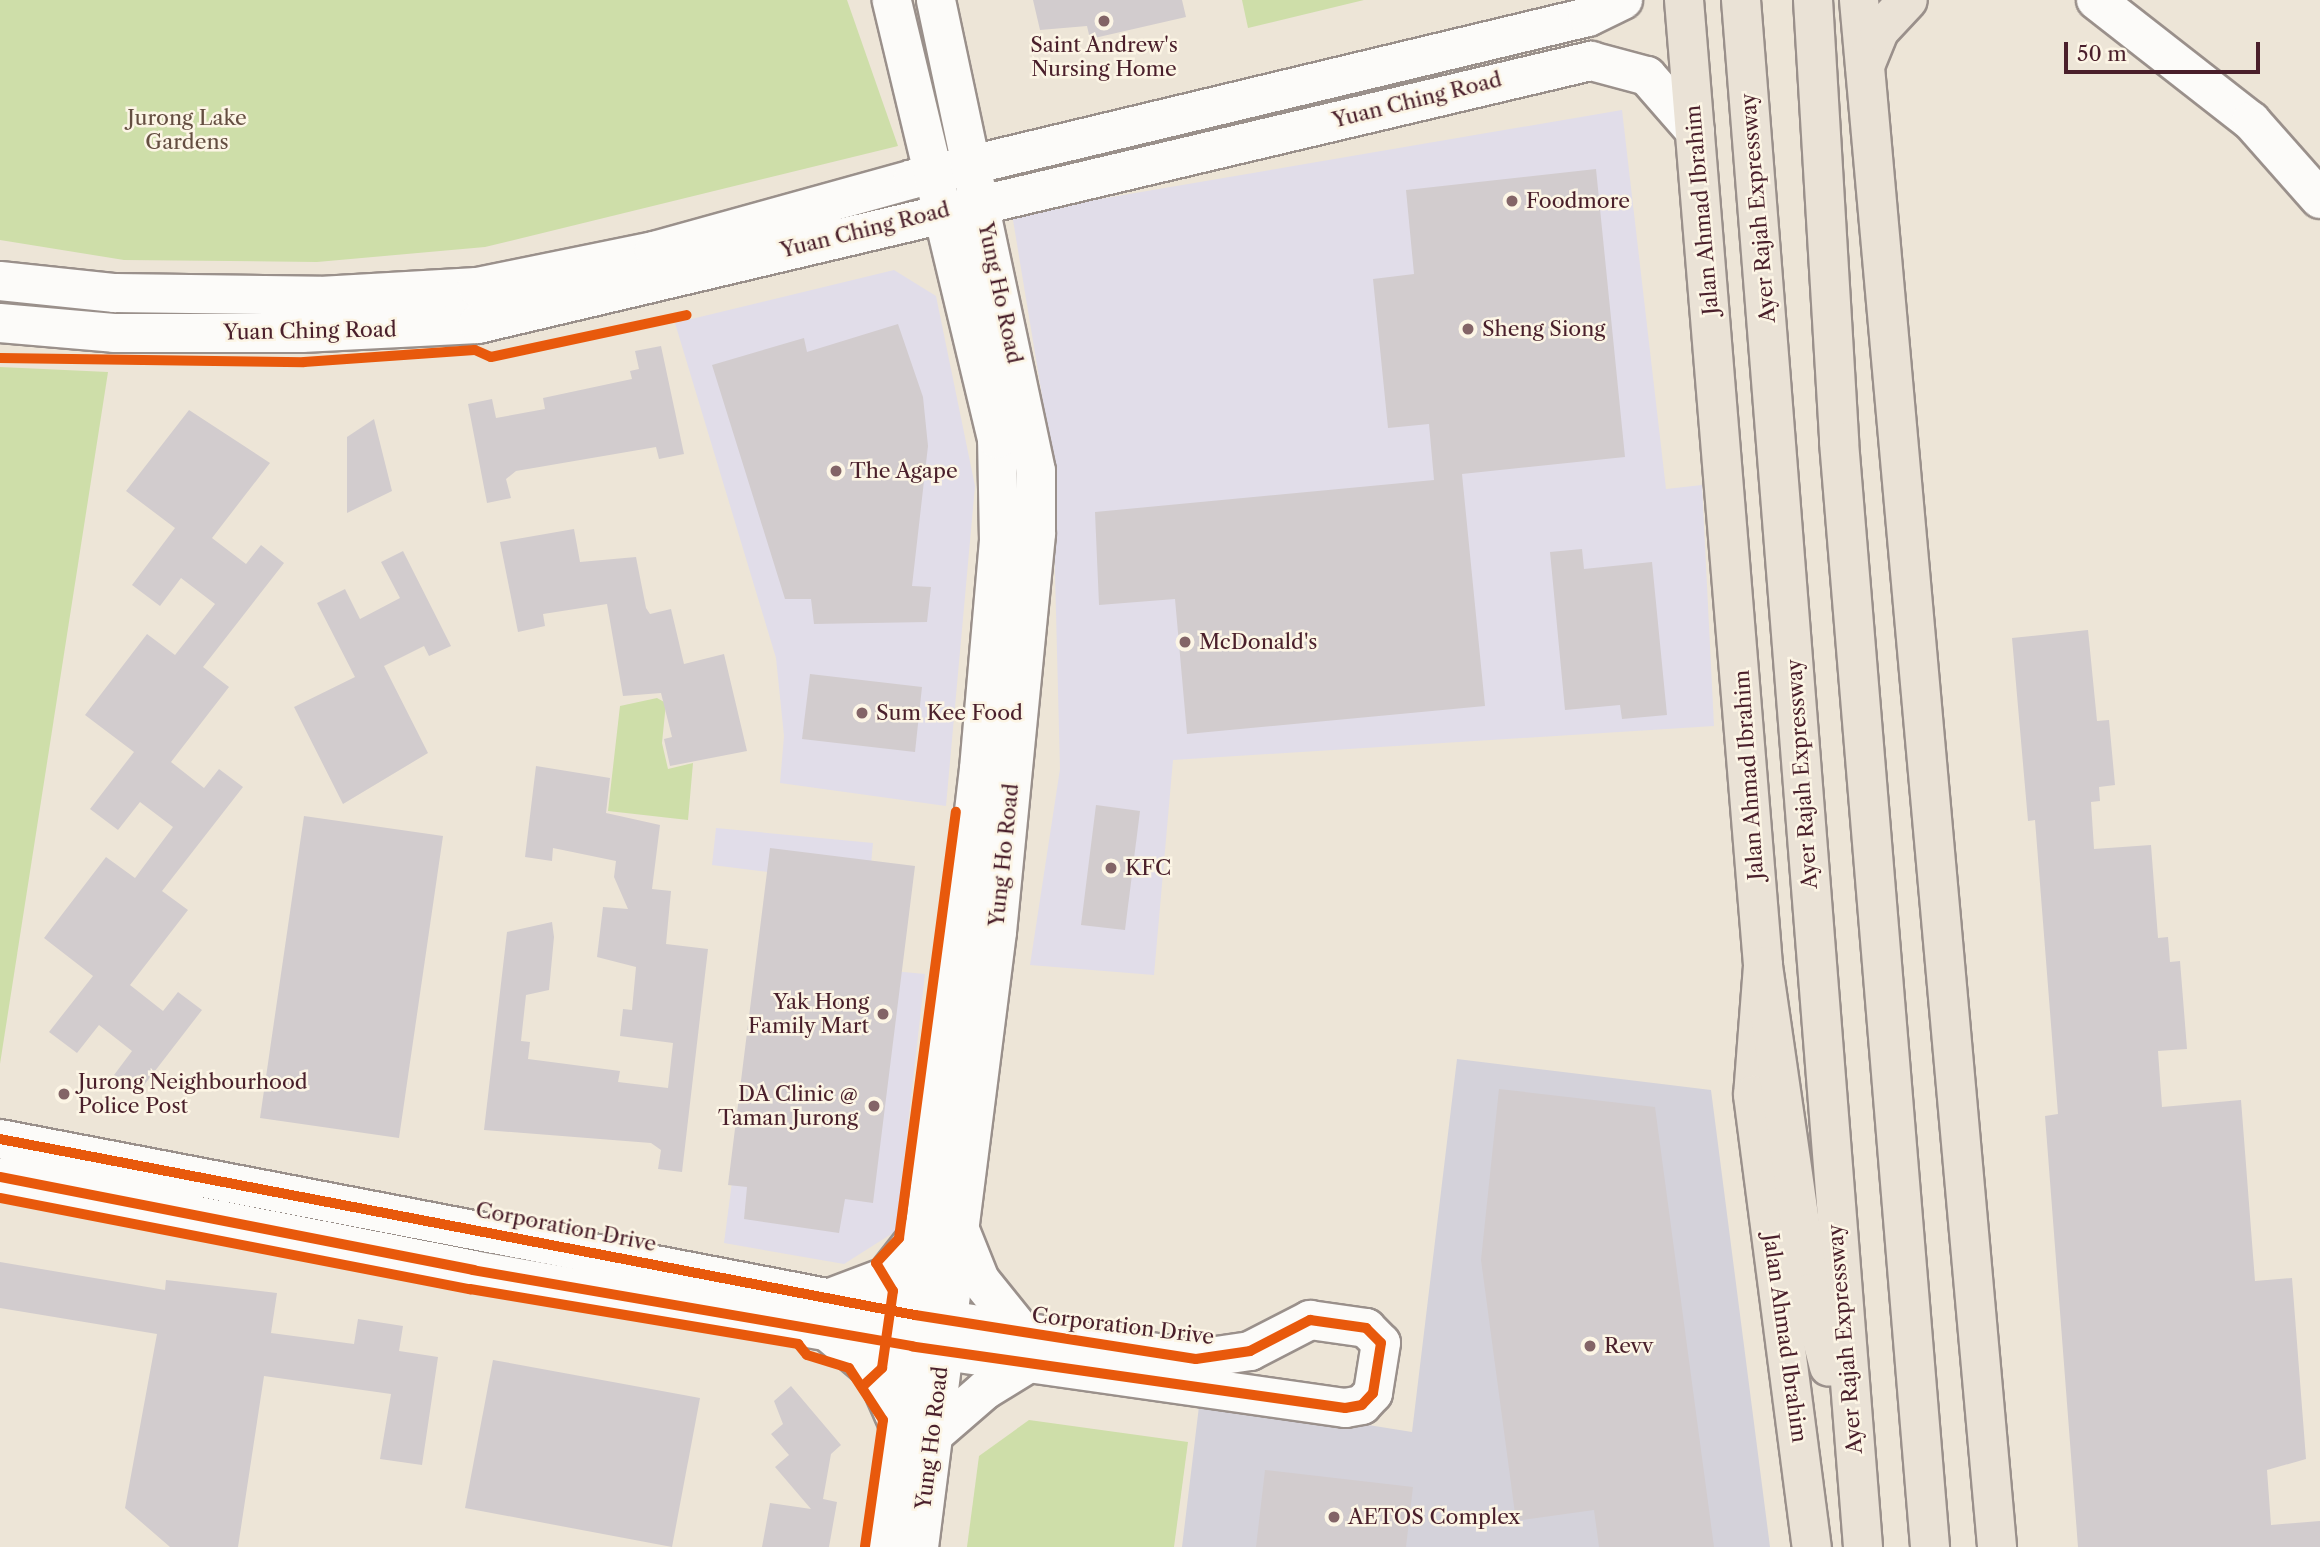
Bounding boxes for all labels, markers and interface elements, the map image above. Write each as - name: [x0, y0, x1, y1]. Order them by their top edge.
- marker: Saint Andrew's Nursing Home: [1096, 13, 1112, 29]
- scale bar: [2068, 28, 2264, 72]
- place label: Saint Andrew's Nursing Home: [1030, 32, 1178, 82]
- text: 50 m: [2077, 41, 2127, 66]
- street label: Yuan Ching Road: [1330, 67, 1504, 133]
- street label: Ayer Rajah Expressway: [1735, 92, 1781, 324]
- street label: Jalan Ahmad Ibrahim: [1680, 104, 1724, 316]
- park label: Jurong Lake Gardens: [127, 105, 247, 155]
- place label: Foodmore: [1526, 188, 1630, 214]
- marker: Foodmore: [1504, 193, 1520, 209]
- street label: Yuan Ching Road: [778, 197, 952, 263]
- street label: Yung Ho Road: [973, 220, 1027, 366]
- place label: Sheng Siong: [1482, 316, 1605, 342]
- street label: Yuan Ching Road: [223, 317, 397, 345]
- marker: Sheng Siong: [1460, 321, 1476, 337]
- place label: The Agape: [850, 458, 959, 484]
- marker: The Agape: [828, 463, 844, 479]
- place label: McDonald's: [1199, 629, 1317, 655]
- marker: McDonald's: [1177, 634, 1193, 650]
- street label: Ayer Rajah Expressway: [1781, 658, 1823, 890]
- street label: Jalan Ahmad Ibrahim: [1729, 669, 1769, 881]
- place label: Sum Kee Food: [876, 700, 1023, 726]
- marker: Sum Kee Food: [854, 705, 870, 721]
- street label: Yung Ho Road: [984, 782, 1024, 928]
- place label: KFC: [1125, 855, 1171, 881]
- marker: KFC: [1103, 860, 1119, 876]
- place label: Yak Hong Family Mart: [747, 989, 869, 1039]
- marker: Yak Hong Family Mart: [875, 1006, 891, 1022]
- place label: Jurong Neighbourhood Police Post: [78, 1069, 308, 1119]
- place label: DA Clinic @ Taman Jurong: [718, 1081, 858, 1131]
- marker: Jurong Neighbourhood Police Post: [56, 1086, 72, 1102]
- marker: DA Clinic @ Taman Jurong: [864, 1096, 884, 1116]
- street label: Corporation Drive: [474, 1197, 658, 1257]
- street label: Ayer Rajah Expressway: [1822, 1223, 1868, 1455]
- street label: Jalan Ahmad Ibrahim: [1758, 1232, 1812, 1444]
- street label: Corporation Drive: [1030, 1302, 1216, 1350]
- place label: Revv: [1604, 1333, 1653, 1359]
- marker: Revv: [1582, 1338, 1598, 1354]
- street label: Yung Ho Road: [911, 1365, 953, 1511]
- place label: AETOS Complex: [1348, 1504, 1520, 1530]
- marker: AETOS Complex: [1326, 1509, 1342, 1525]

